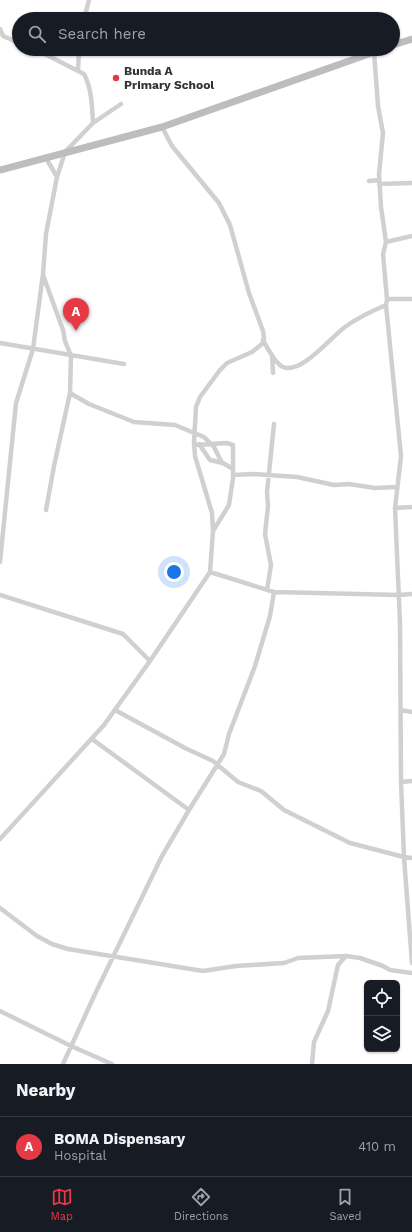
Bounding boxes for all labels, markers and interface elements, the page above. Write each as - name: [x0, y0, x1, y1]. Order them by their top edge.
- search box: [12, 12, 400, 56]
- icon: search: [26, 23, 48, 45]
- text: Search here: [58, 25, 146, 43]
- place label: Bunda A Primary School: [124, 64, 214, 92]
- marker: Bunda A Primary School: [111, 73, 121, 83]
- pin: A: [63, 298, 89, 331]
- your location: [164, 562, 184, 582]
- map controls: [364, 980, 400, 1052]
- button: locate: [364, 980, 400, 1016]
- button: layers: [364, 1016, 400, 1052]
- text: Nearby: [16, 1080, 75, 1100]
- text: BOMA Dispensary: [54, 1130, 185, 1148]
- text: A: [25, 1139, 33, 1154]
- text: 410 m: [358, 1139, 396, 1154]
- text: Hospital: [54, 1148, 106, 1163]
- tab: Map: [51, 1186, 73, 1223]
- tab: Directions: [174, 1186, 228, 1223]
- tab: Saved: [329, 1186, 361, 1223]

